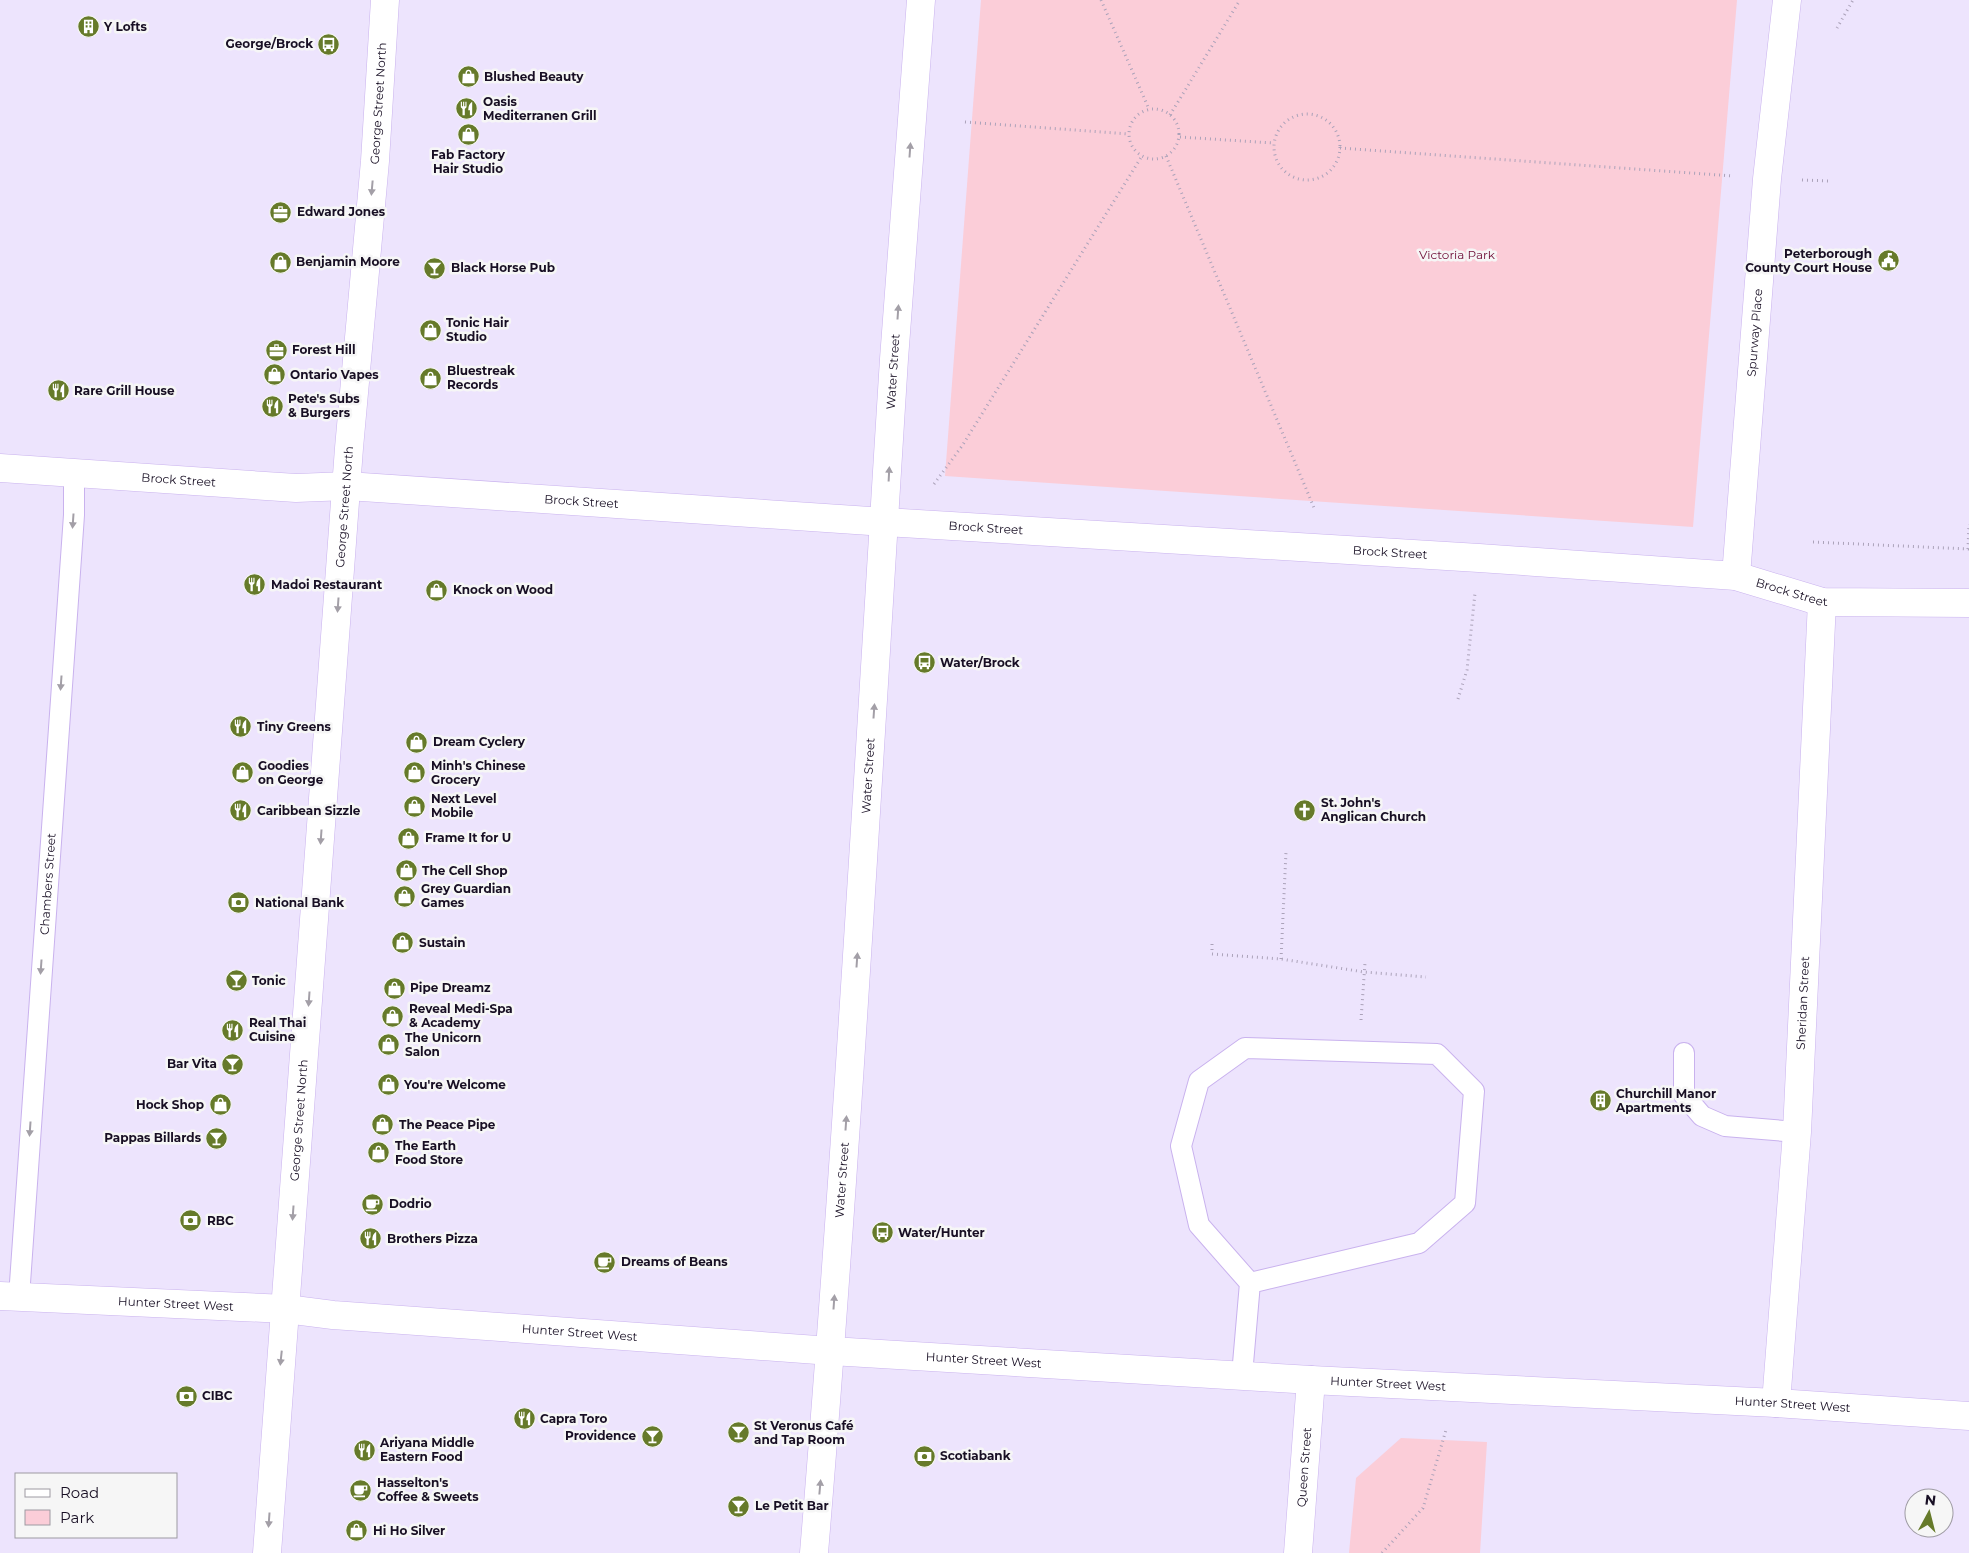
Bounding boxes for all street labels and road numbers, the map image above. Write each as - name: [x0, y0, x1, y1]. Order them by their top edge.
- street label: George Street North: [367, 42, 389, 165]
- street label: Spurway Place: [1744, 288, 1765, 377]
- street label: Water Street: [883, 333, 903, 410]
- street label: George Street North: [332, 445, 356, 568]
- street label: Brock Street: [141, 470, 216, 490]
- street label: Brock Street: [544, 491, 619, 511]
- street label: Brock Street: [948, 518, 1024, 537]
- street label: Brock Street: [1352, 542, 1428, 562]
- street label: Brock Street: [1754, 574, 1828, 609]
- street label: Water Street: [858, 737, 878, 814]
- street label: Chambers Street: [36, 832, 59, 935]
- street label: Sheridan Street: [1793, 956, 1812, 1050]
- street label: George Street North: [287, 1059, 311, 1182]
- street label: Water Street: [832, 1141, 852, 1218]
- street label: Hunter Street West: [118, 1293, 234, 1314]
- street label: Hunter Street West: [521, 1321, 638, 1344]
- street label: Hunter Street West: [925, 1349, 1042, 1371]
- street label: Hunter Street West: [1330, 1373, 1446, 1394]
- street label: Hunter Street West: [1734, 1393, 1851, 1415]
- street label: Queen Street: [1293, 1427, 1314, 1508]

